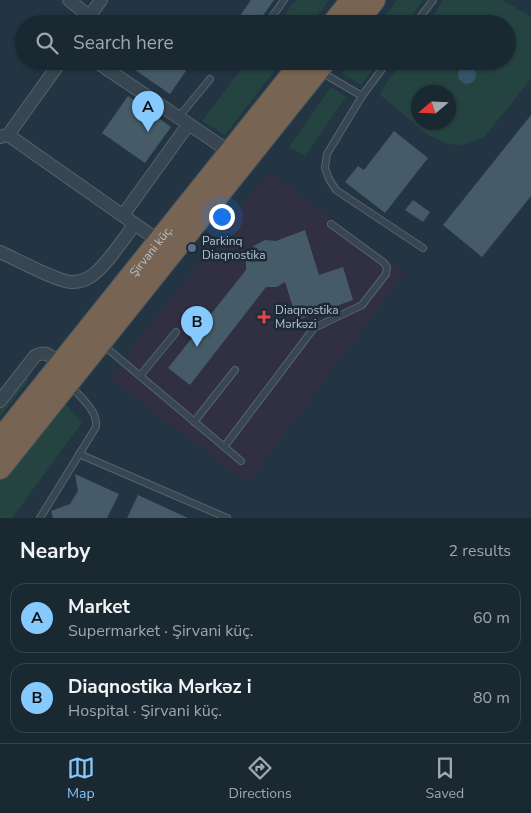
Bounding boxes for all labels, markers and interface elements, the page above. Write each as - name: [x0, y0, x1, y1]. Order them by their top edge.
- search box: [15, 15, 516, 70]
- icon: search: [33, 29, 61, 57]
- text: Search here: [73, 30, 174, 56]
- north arrow: [411, 85, 456, 130]
- pin: A: [132, 91, 164, 132]
- your location: [209, 204, 235, 230]
- street label: Şirvani küç.: [126, 222, 176, 280]
- place label: Parkinq Diaqnostika: [202, 233, 266, 263]
- marker: Parkinq Diaqnostika: [186, 242, 198, 254]
- place label: Diaqnostika Mərkəzi: [275, 302, 339, 332]
- pin: B: [181, 306, 213, 347]
- marker: Diaqnostika Mərkəzi: [257, 310, 271, 324]
- text: Nearby: [20, 537, 90, 565]
- text: 2 results: [449, 540, 511, 562]
- text: Market: [68, 594, 130, 620]
- text: A: [31, 607, 43, 629]
- text: 60 m: [473, 607, 510, 629]
- text: Supermarket · Şirvani küç.: [68, 620, 254, 642]
- text: Diaqnostika Mərkəz i: [68, 674, 252, 700]
- text: B: [31, 687, 43, 709]
- text: 80 m: [473, 687, 510, 709]
- text: Hospital · Şirvani küç.: [68, 700, 222, 722]
- tab: Map: [67, 754, 95, 803]
- tab: Directions: [229, 754, 292, 803]
- tab: Saved: [425, 754, 464, 803]

